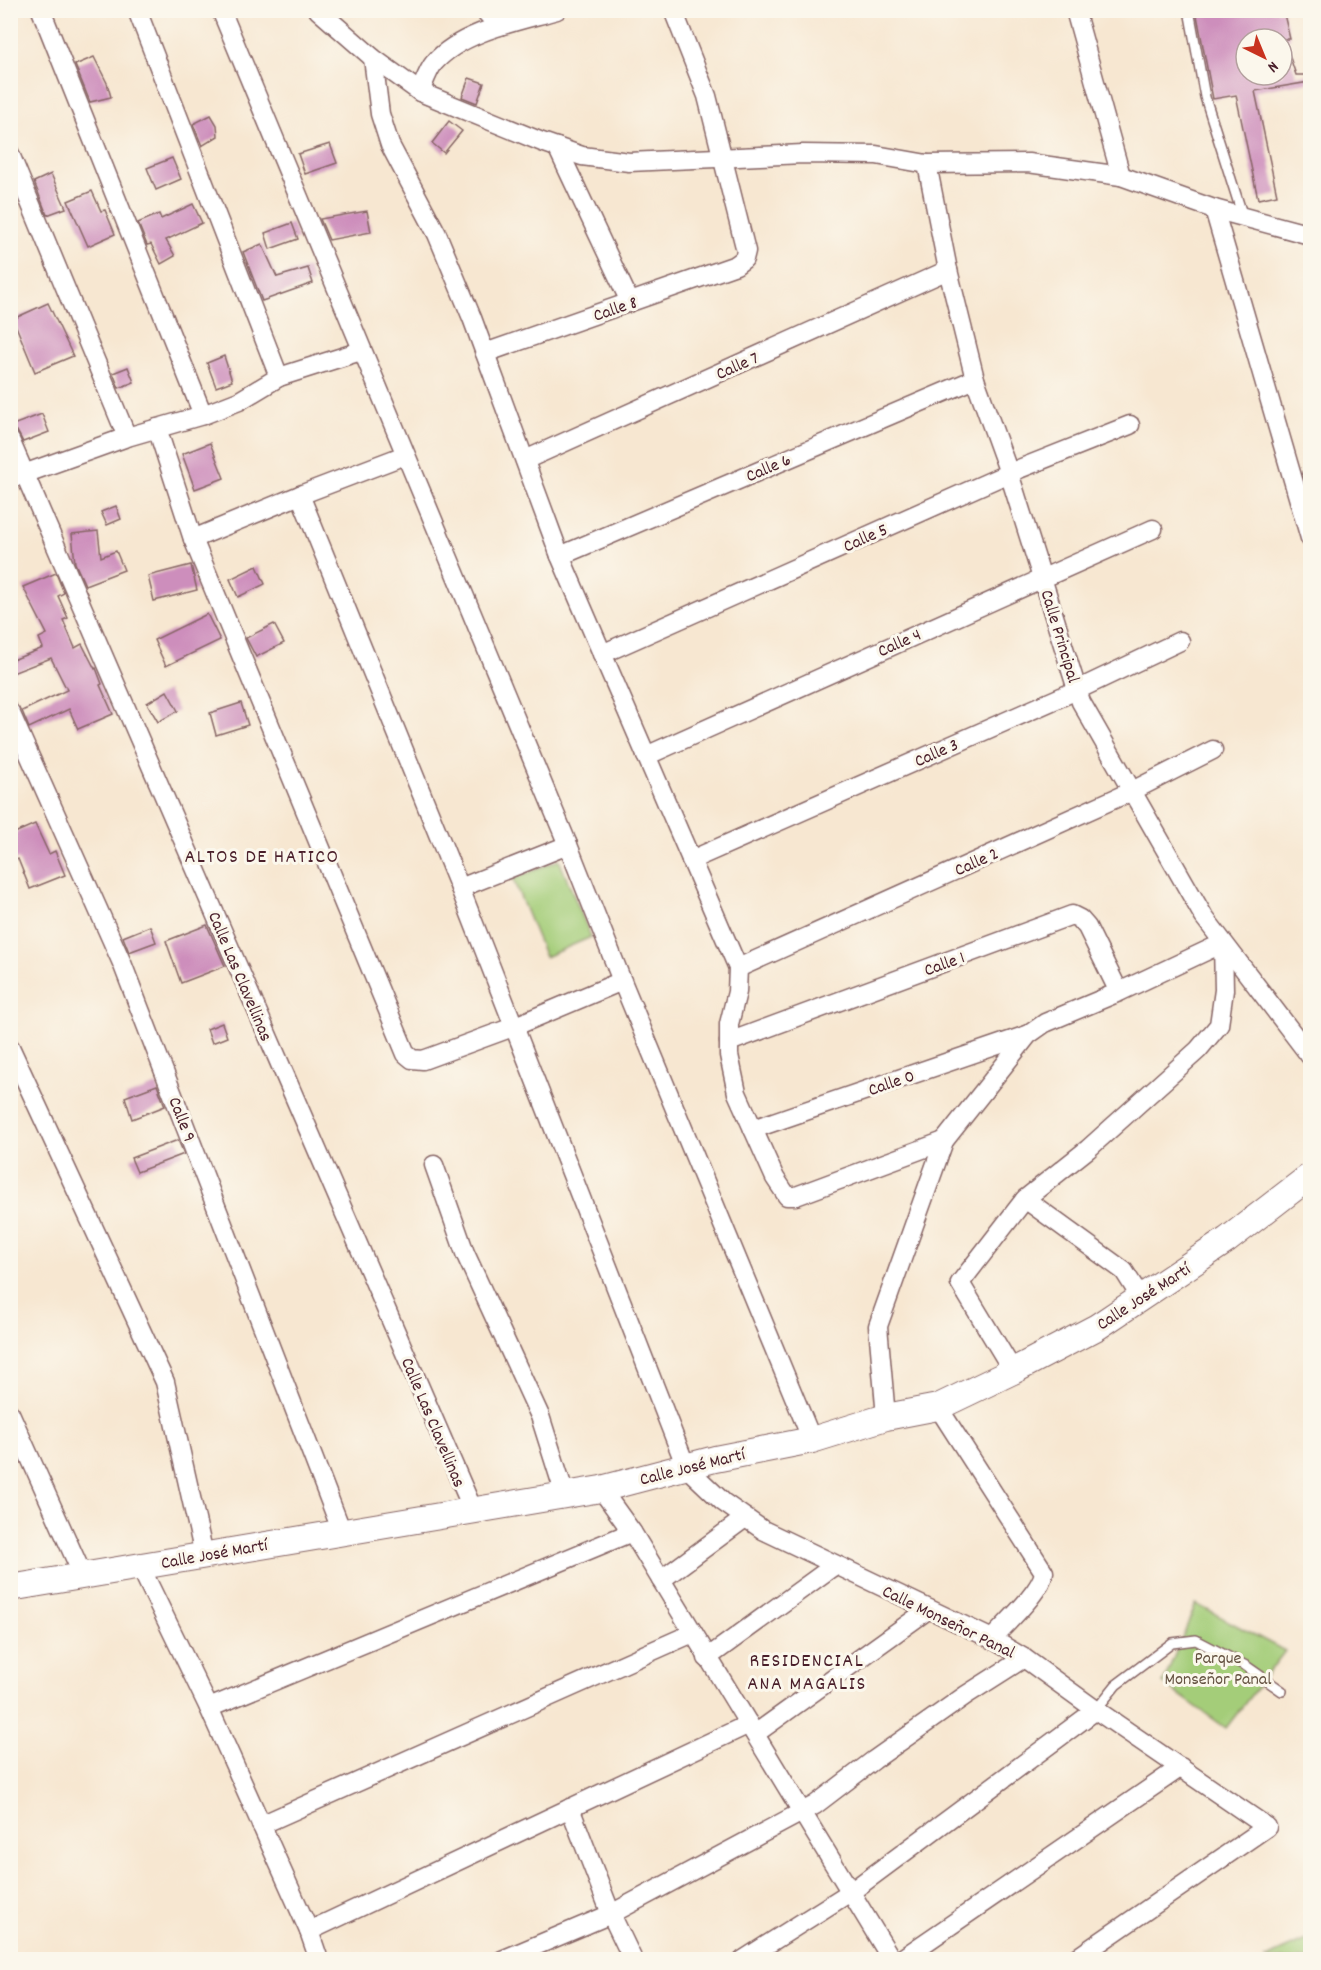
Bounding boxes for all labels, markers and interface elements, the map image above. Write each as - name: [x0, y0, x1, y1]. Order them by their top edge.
- north arrow: [1234, 27, 1294, 87]
- text: N: [1262, 55, 1283, 77]
- street label: Calle 8: [590, 291, 641, 330]
- street label: Calle 7: [712, 347, 764, 388]
- street label: Calle 6: [743, 449, 795, 490]
- street label: Calle 5: [840, 518, 892, 560]
- street label: Calle Principal: [1033, 587, 1085, 687]
- street label: Calle 4: [874, 624, 926, 665]
- street label: Calle 3: [911, 734, 963, 775]
- street label: Calle 2: [951, 843, 1003, 884]
- district label: ALTOS DE HATICO: [184, 844, 340, 872]
- street label: Calle Las Clavellinas: [200, 908, 277, 1046]
- street label: Calle 1: [921, 946, 969, 984]
- street label: Calle 0: [865, 1065, 918, 1104]
- street label: Calle 9: [161, 1094, 201, 1146]
- street label: Calle José Martí: [1092, 1257, 1198, 1338]
- street label: Calle Las Clavellinas: [393, 1354, 470, 1492]
- street label: Calle José Martí: [637, 1443, 749, 1494]
- street label: Calle José Martí: [159, 1534, 271, 1577]
- street label: Calle Monseñor Panal: [877, 1580, 1019, 1667]
- park label: Parque Monseñor Panal: [1164, 1647, 1272, 1693]
- district label: RESIDENCIAL ANA MAGALIS: [747, 1648, 867, 1699]

